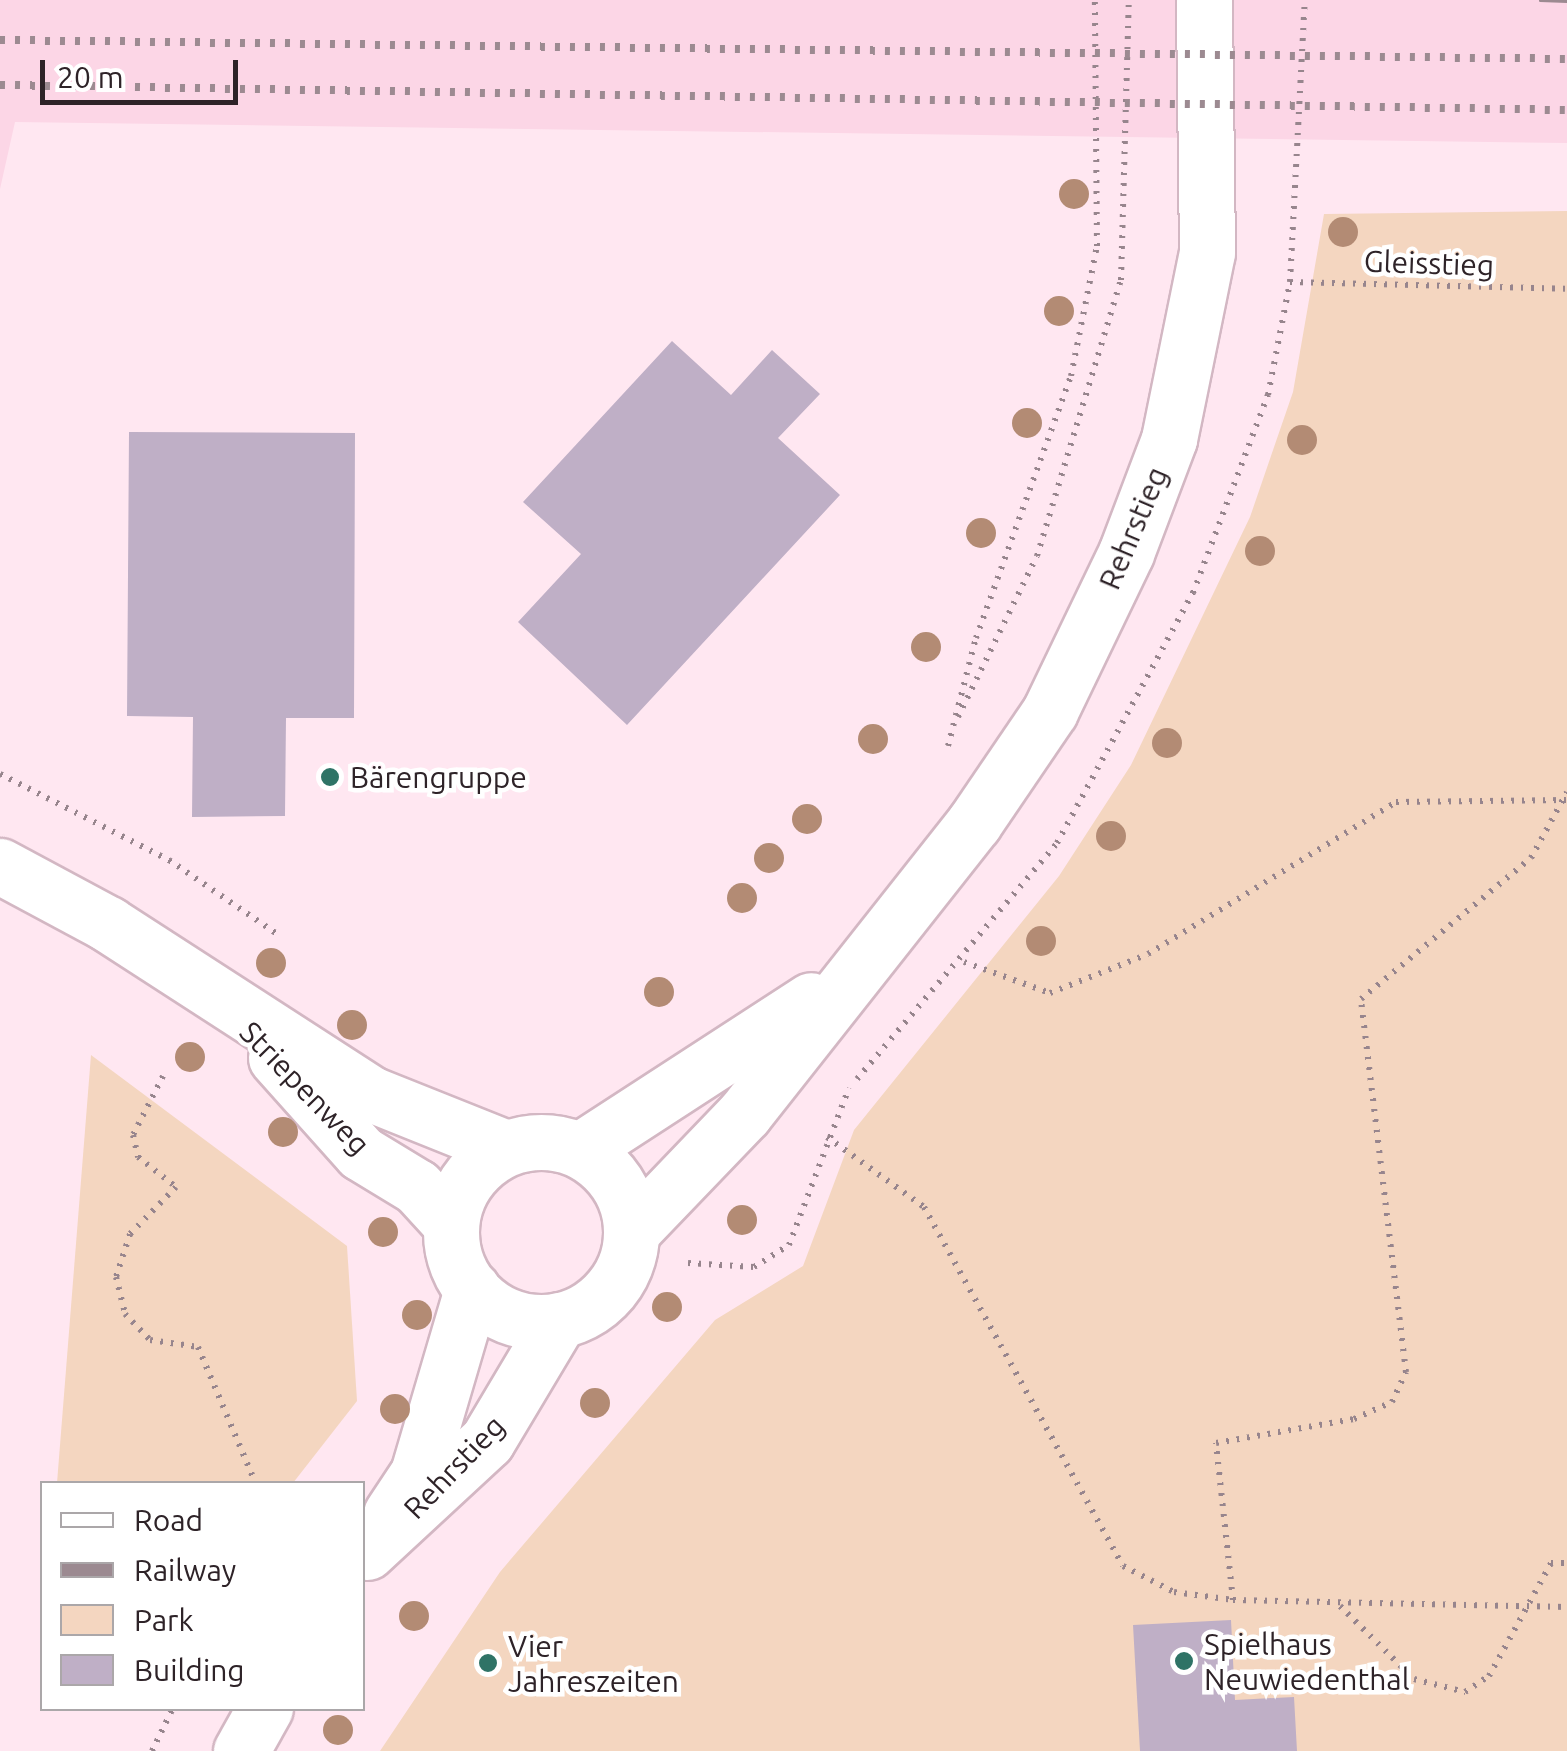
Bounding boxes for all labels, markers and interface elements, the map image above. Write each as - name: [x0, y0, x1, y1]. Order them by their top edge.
- scale bar: [45, 40, 242, 102]
- text: 20 m: [57, 60, 124, 94]
- street label: Gleisstieg: [1363, 243, 1495, 283]
- street label: Rehrstieg: [1091, 461, 1175, 595]
- place label: Bärengruppe: [350, 759, 527, 795]
- marker: Bärengruppe: [319, 766, 341, 788]
- street label: Striepenweg: [233, 1014, 377, 1162]
- street label: Rehrstieg: [396, 1408, 512, 1526]
- legend: [40, 1481, 365, 1711]
- text: Road: [134, 1503, 203, 1537]
- text: Railway: [134, 1553, 236, 1587]
- text: Park: [134, 1603, 194, 1637]
- place label: Spielhaus Neuwiedenthal: [1204, 1626, 1410, 1696]
- place label: Vier Jahreszeiten: [508, 1628, 679, 1698]
- marker: Spielhaus Neuwiedenthal: [1173, 1650, 1195, 1672]
- marker: Vier Jahreszeiten: [477, 1652, 499, 1674]
- text: Building: [134, 1653, 245, 1687]

